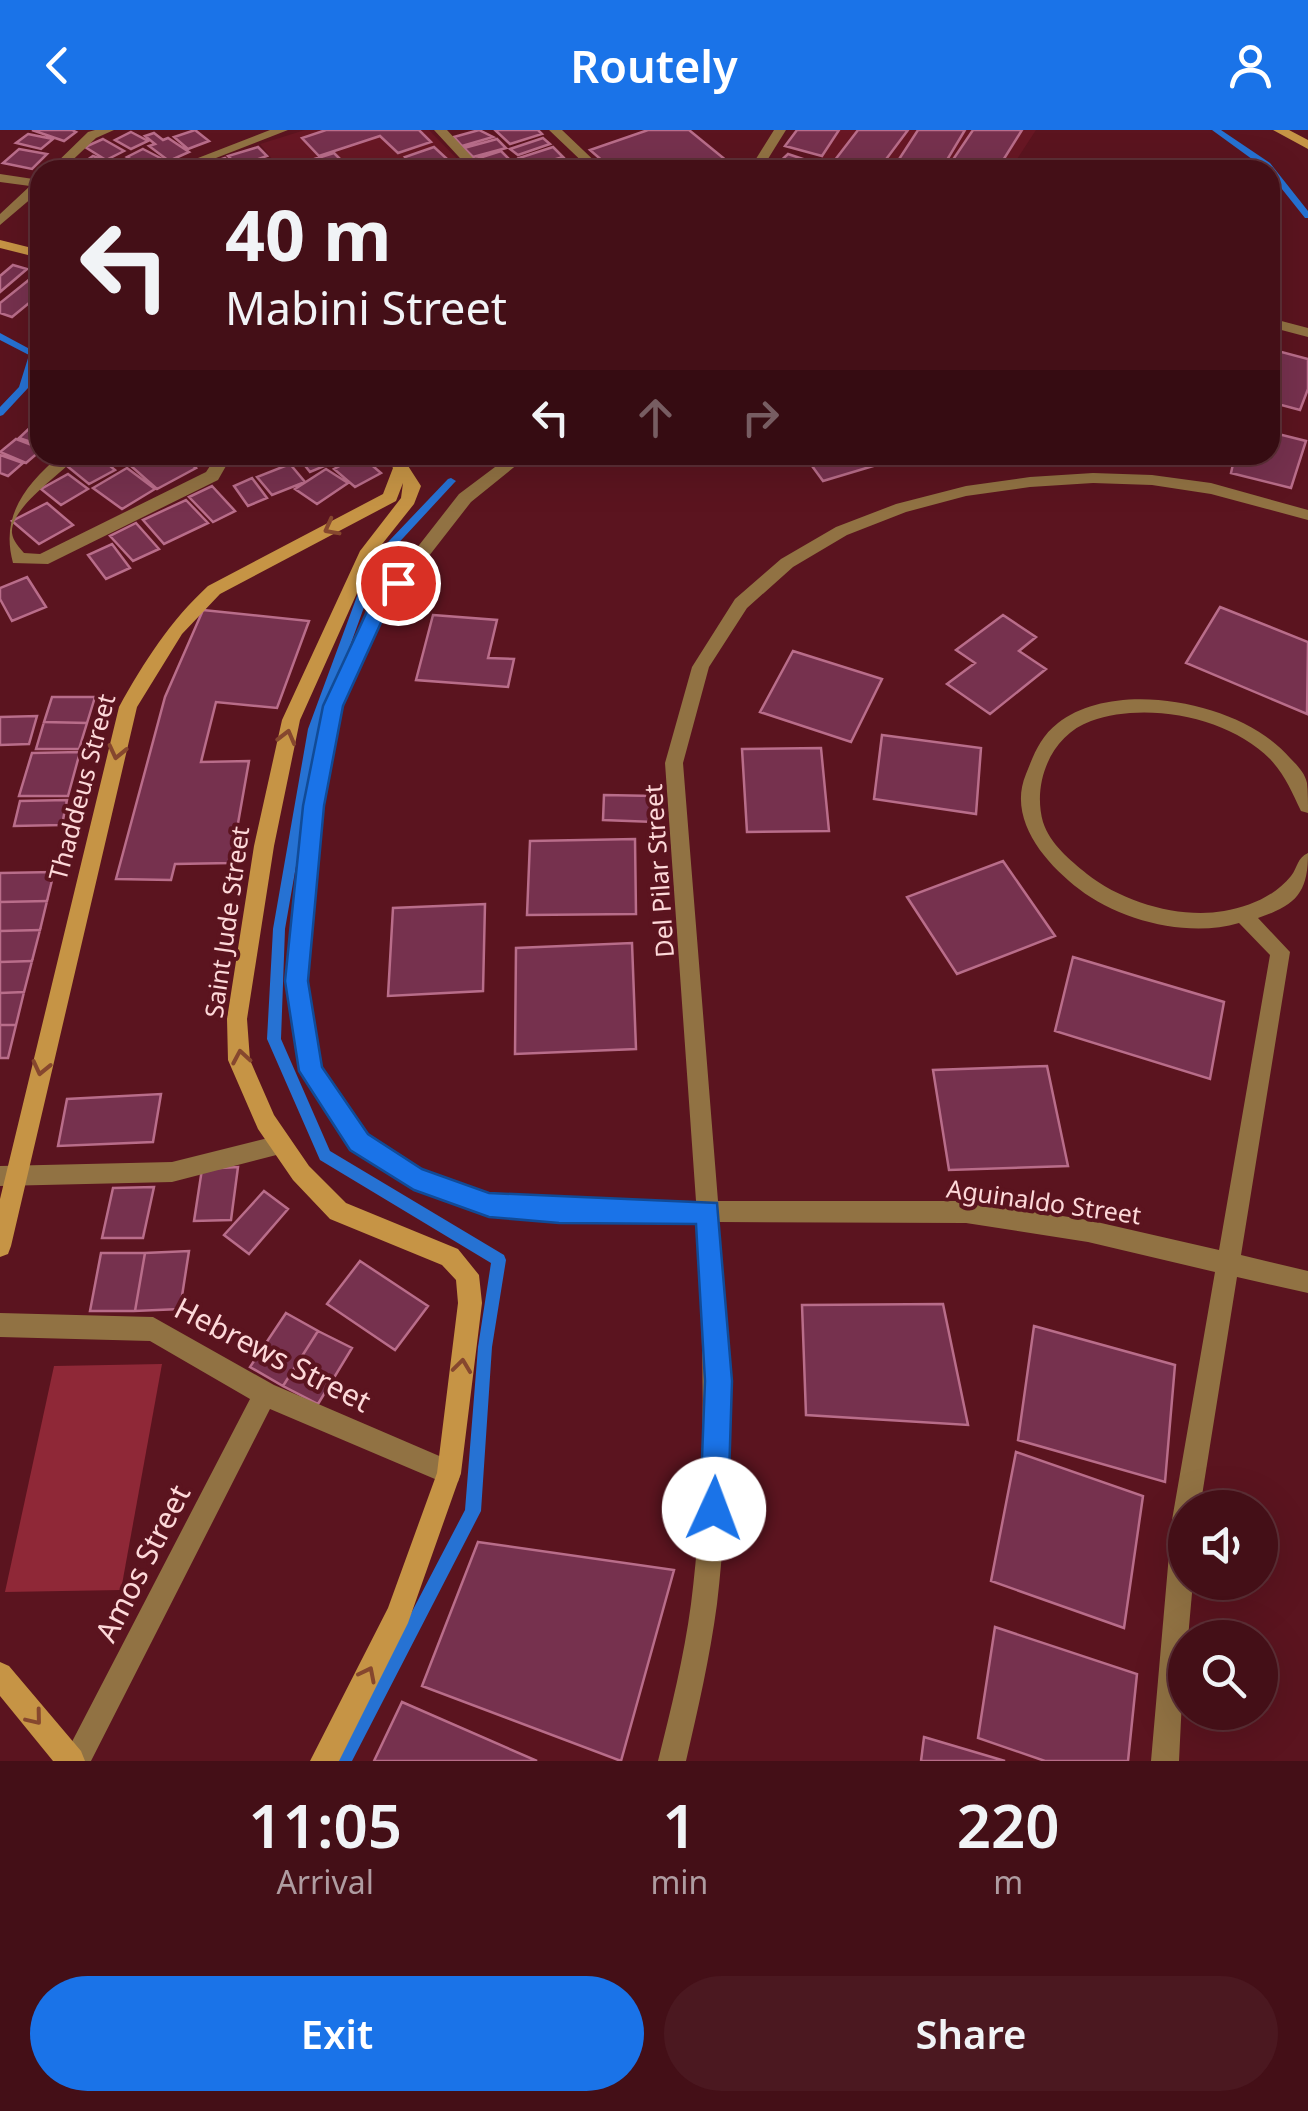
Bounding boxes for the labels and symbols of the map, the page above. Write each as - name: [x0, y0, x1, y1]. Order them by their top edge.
- one-way arrow: [323, 516, 341, 535]
- pin: [356, 541, 441, 626]
- street label: Thaddeus Street: [40, 690, 122, 884]
- one-way arrow: [275, 728, 296, 746]
- one-way arrow: [108, 743, 129, 760]
- street label: Del Pilar Street: [635, 783, 681, 959]
- street label: Saint Jude Street: [196, 824, 256, 1020]
- one-way arrow: [231, 1049, 252, 1065]
- one-way arrow: [32, 1059, 53, 1076]
- street label: Aguinaldo Street: [945, 1171, 1143, 1231]
- street label: Hebrews Street: [168, 1287, 378, 1421]
- one-way arrow: [451, 1358, 472, 1375]
- position arrow: [662, 1457, 766, 1561]
- street label: Amos Street: [85, 1477, 199, 1649]
- one-way arrow: [356, 1667, 375, 1685]
- one-way arrow: [23, 1706, 41, 1724]

